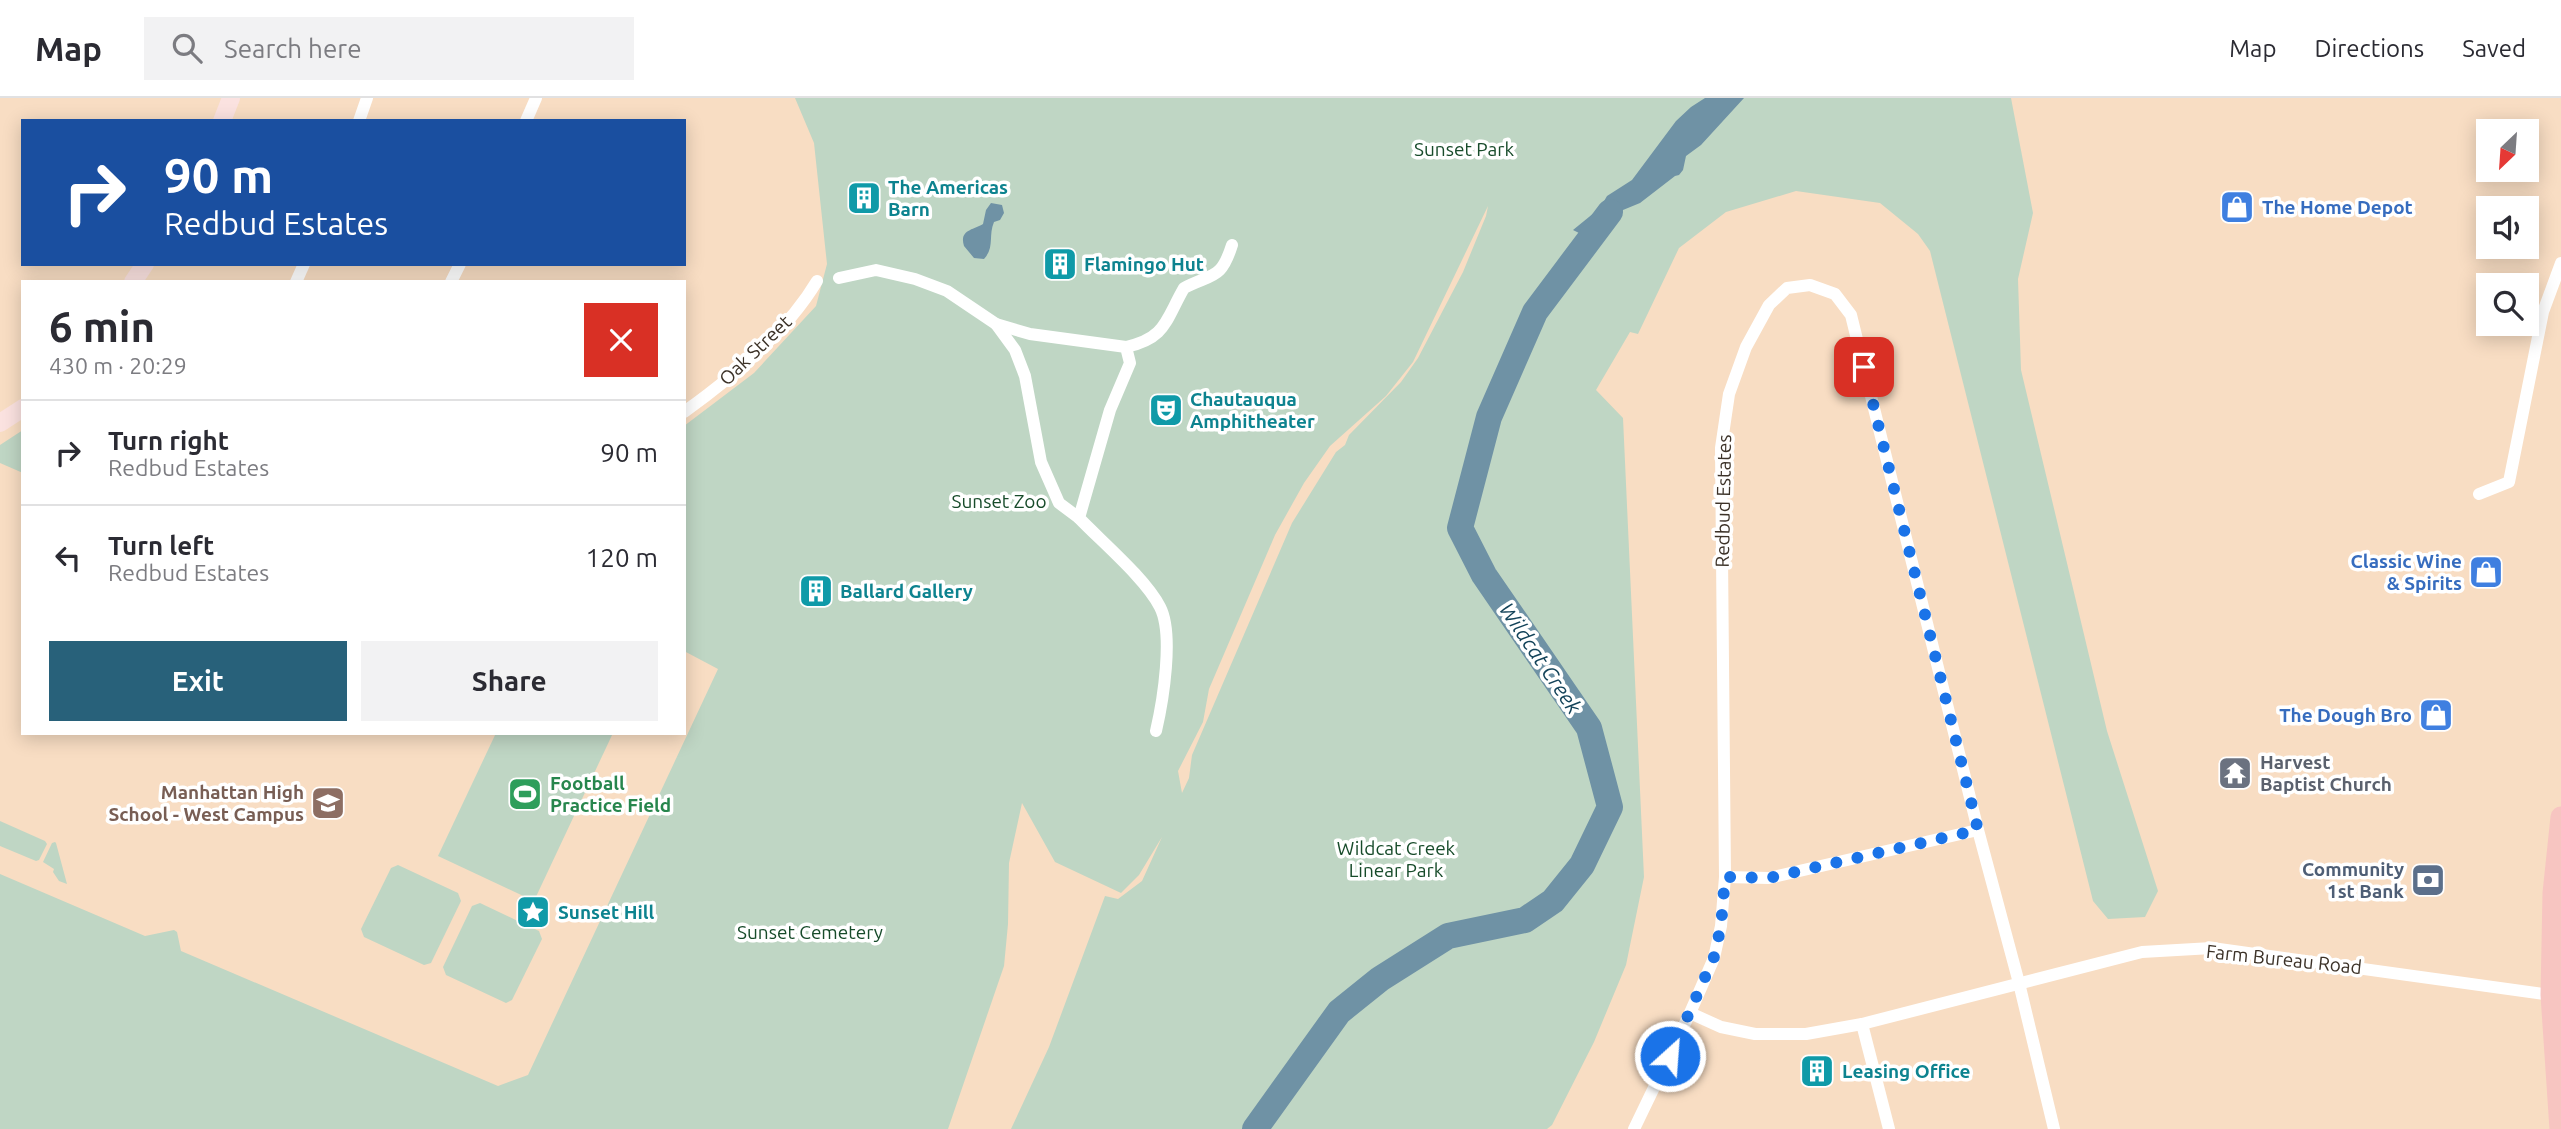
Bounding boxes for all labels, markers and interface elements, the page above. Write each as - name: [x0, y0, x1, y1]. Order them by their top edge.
- search box: [144, 17, 634, 80]
- icon: search: [168, 29, 206, 67]
- text: Map: [35, 30, 102, 67]
- text: Search here: [224, 34, 362, 63]
- text: Map: [2229, 35, 2276, 62]
- text: Directions: [2314, 35, 2424, 62]
- text: Saved: [2462, 35, 2526, 62]
- north arrow: [2476, 119, 2539, 182]
- map controls: [2476, 119, 2539, 336]
- park label: Sunset Park: [1414, 138, 1514, 160]
- icon: right: [49, 147, 140, 238]
- text: 90 m: [164, 147, 273, 202]
- place label: The Americas Barn: [888, 176, 1008, 220]
- building icon: The Americas Barn: [845, 179, 883, 217]
- shop icon: The Home Depot: [2218, 188, 2256, 226]
- place label: The Home Depot: [2262, 196, 2413, 218]
- button: sound: [2476, 196, 2539, 259]
- text: Redbud Estates: [164, 205, 388, 241]
- building icon: Flamingo Hut: [1041, 245, 1079, 283]
- place label: Flamingo Hut: [1084, 253, 1204, 275]
- button: search: [2476, 273, 2539, 336]
- text: 6 min: [49, 303, 155, 350]
- button: close: [584, 303, 658, 377]
- street label: Oak Street: [714, 310, 796, 390]
- pin: [1834, 337, 1894, 397]
- icon: arrive: [1845, 348, 1883, 386]
- text: 430 m · 20:29: [49, 353, 187, 378]
- place label: Chautauqua Amphitheater: [1190, 388, 1315, 432]
- theatre icon: Chautauqua Amphitheater: [1147, 391, 1185, 429]
- text: Turn right: [108, 426, 229, 455]
- icon: right: [49, 434, 87, 472]
- street label: Redbud Estates: [1711, 434, 1735, 568]
- text: 90 m: [600, 438, 658, 467]
- text: Redbud Estates: [108, 455, 269, 480]
- park label: Sunset Zoo: [951, 490, 1047, 512]
- text: Turn left: [108, 531, 214, 560]
- icon: left: [49, 539, 87, 577]
- text: 120 m: [586, 543, 658, 572]
- place label: Classic Wine & Spirits: [2351, 550, 2462, 594]
- shop icon: Classic Wine & Spirits: [2467, 553, 2505, 591]
- text: Redbud Estates: [108, 560, 269, 585]
- building icon: Ballard Gallery: [797, 572, 835, 610]
- place label: Ballard Gallery: [840, 580, 973, 602]
- water label: Wildcat Creek: [1495, 598, 1587, 718]
- button: Exit: [49, 641, 347, 721]
- button: Share: [361, 641, 658, 721]
- shop icon: The Dough Bro: [2417, 696, 2455, 734]
- place label: The Dough Bro: [2279, 704, 2412, 726]
- place label: Harvest Baptist Church: [2260, 751, 2392, 795]
- temple icon: Harvest Baptist Church: [2216, 754, 2254, 792]
- place label: Football Practice Field: [550, 772, 671, 816]
- sports icon: Football Practice Field: [506, 775, 544, 813]
- place label: Manhattan High School - West Campus: [108, 781, 304, 825]
- school or university icon: Manhattan High School - West Campus: [309, 784, 347, 822]
- park label: Wildcat Creek Linear Park: [1337, 837, 1456, 881]
- place label: Community 1st Bank: [2302, 858, 2404, 902]
- bank icon: Community 1st Bank: [2409, 861, 2447, 899]
- place icon: Sunset Hill: [514, 893, 552, 931]
- place label: Sunset Hill: [558, 901, 654, 923]
- park label: Sunset Cemetery: [737, 921, 883, 943]
- street label: Farm Bureau Road: [2205, 940, 2363, 978]
- position arrow: [1633, 1019, 1707, 1093]
- building icon: Leasing Office: [1798, 1052, 1836, 1090]
- place label: Leasing Office: [1842, 1060, 1971, 1082]

